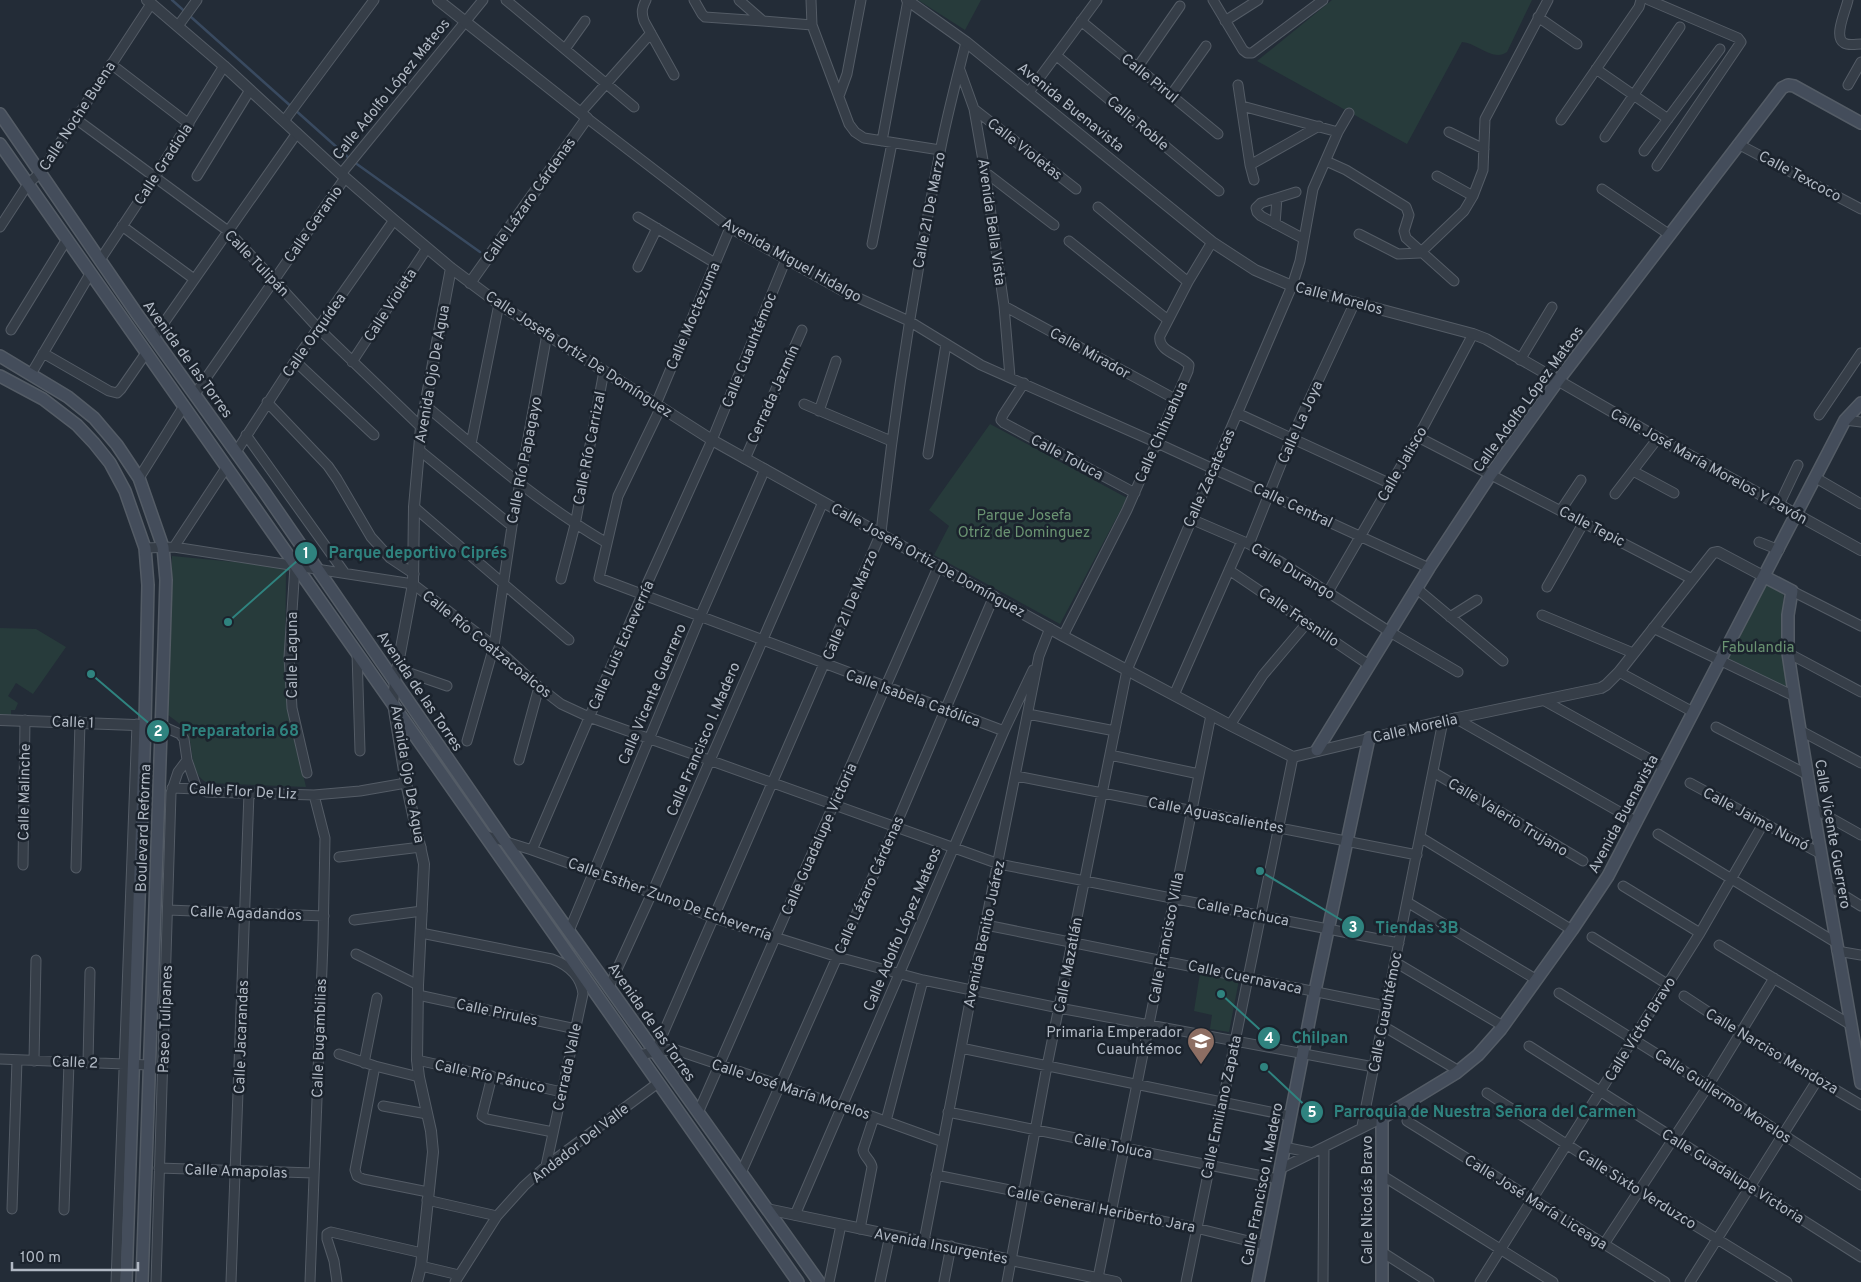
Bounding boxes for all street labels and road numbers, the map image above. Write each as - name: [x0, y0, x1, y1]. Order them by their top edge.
- street label: Calle Adolfo López Mateos: [329, 15, 455, 165]
- street label: Calle Pirul: [1117, 50, 1182, 108]
- street label: Calle Noche Buena: [36, 58, 121, 175]
- street label: Avenida Buenavista: [1013, 59, 1127, 157]
- street label: Calle Roble: [1102, 93, 1172, 156]
- street label: Calle Violetas: [982, 115, 1066, 186]
- street label: Calle Gradiola: [131, 120, 198, 209]
- street label: Calle Lázaro Cárdenas: [480, 134, 581, 268]
- street label: Calle Texcoco: [1755, 148, 1844, 207]
- street label: Calle 21 De Marzo: [910, 150, 951, 270]
- street label: Avenida Bella Vista: [972, 158, 1009, 287]
- street label: Calle Geranio: [281, 183, 348, 267]
- street label: Avenida Miguel Hidalgo: [718, 215, 864, 308]
- street label: Calle Tulipán: [219, 227, 292, 301]
- street label: Calle Moctezuma: [663, 260, 726, 373]
- street label: Calle Violeta: [361, 266, 422, 346]
- street label: Calle Morelos: [1293, 279, 1385, 320]
- street label: Calle Josefa Ortiz De Domínguez: [481, 288, 675, 423]
- street label: Calle Orquídea: [279, 290, 351, 382]
- street label: Calle Cuauhtémoc: [719, 290, 782, 411]
- street label: Avenida de las Torres: [138, 297, 236, 423]
- street label: Avenida Ojo De Agua: [412, 304, 455, 445]
- street label: Calle Adolfo López Mateos: [1470, 323, 1589, 477]
- street label: Calle Mirador: [1046, 324, 1133, 384]
- street label: Cerrada Jazmín: [744, 342, 805, 447]
- street label: Calle La Joya: [1275, 378, 1328, 467]
- street label: Calle Chihuahua: [1132, 379, 1193, 486]
- street label: Calle Río Carrizal: [570, 390, 611, 507]
- street label: Calle Río Papagayo: [504, 395, 547, 526]
- street label: Calle José María Morelos Y Pavón: [1606, 405, 1810, 530]
- street label: Calle Jalisco: [1374, 424, 1432, 506]
- street label: Calle Zacatecas: [1180, 426, 1241, 531]
- street label: Calle Toluca: [1027, 431, 1106, 485]
- street label: Calle Central: [1250, 480, 1335, 533]
- street label: Calle Josefa Ortiz De Domínguez: [827, 500, 1028, 623]
- street label: Calle Tepic: [1555, 503, 1628, 552]
- street label: Calle Durango: [1247, 540, 1338, 605]
- street label: Calle 21 De Marzo: [820, 547, 883, 664]
- street label: Calle Luis Echeverría: [585, 578, 659, 713]
- street label: Calle Fresnillo: [1254, 584, 1342, 652]
- street label: Calle Río Coatzacoalcos: [418, 587, 555, 703]
- street label: Calle Laguna: [284, 612, 303, 698]
- street label: Calle Vicente Guerrero: [615, 621, 692, 768]
- street label: Avenida de las Torres: [371, 628, 466, 756]
- street label: Calle Francisco I. Madero: [663, 660, 745, 820]
- street label: Calle Isabela Católica: [842, 666, 982, 733]
- street label: Avenida Ojo De Agua: [385, 704, 428, 845]
- street label: Calle Morelia: [1371, 710, 1460, 748]
- street label: Calle 1: [51, 713, 95, 734]
- street label: Calle Malinche: [15, 743, 36, 841]
- street label: Avenida Buenavista: [1585, 752, 1664, 877]
- street label: Calle Vicente Guerrero: [1809, 758, 1854, 910]
- street label: Calle Guadalupe Victoria: [778, 760, 863, 919]
- street label: Boulevard Reforma: [133, 764, 156, 892]
- street label: Calle Valerio Trujano: [1444, 775, 1571, 862]
- street label: Calle Flor De Liz: [188, 780, 298, 805]
- street label: Calle Jaime Nunó: [1699, 784, 1812, 856]
- street label: Calle Aguascalientes: [1146, 794, 1285, 839]
- street label: Calle Lázaro Cárdenas: [831, 813, 909, 958]
- street label: Calle Adolfo López Mateos: [860, 845, 947, 1015]
- street label: Calle Esther Zuno De Echeverría: [565, 854, 774, 946]
- street label: Avenida Benito Juárez: [961, 859, 1010, 1010]
- street label: Calle Francisco Villa: [1145, 871, 1189, 1005]
- street label: Calle Pachuca: [1195, 895, 1291, 932]
- street label: Calle Agadandos: [190, 903, 302, 926]
- street label: Calle Mazatlán: [1051, 916, 1088, 1015]
- street label: Calle Cuauhtémoc: [1365, 950, 1407, 1074]
- street label: Calle Cuernavaca: [1186, 957, 1304, 1000]
- street label: Avenida de las Torres: [603, 960, 699, 1086]
- street label: Paseo Tulipanes: [155, 965, 178, 1073]
- street label: Calle Víctor Bravo: [1601, 974, 1681, 1086]
- street label: Calle Bugambilias: [309, 978, 332, 1098]
- street label: Calle Jacarandas: [231, 980, 254, 1095]
- street label: Calle Pirules: [454, 996, 539, 1031]
- street label: Calle Narciso Mendoza: [1701, 1005, 1841, 1100]
- street label: Cerrada Valle: [550, 1022, 587, 1113]
- street label: Calle Emiliano Zapata: [1198, 1034, 1247, 1181]
- street label: Calle Guillermo Morelos: [1650, 1046, 1794, 1149]
- street label: Calle 2: [52, 1053, 98, 1074]
- street label: Calle Río Pánuco: [433, 1056, 547, 1098]
- street label: Calle José María Morelos: [709, 1056, 872, 1125]
- street label: Andador Del Valle: [528, 1100, 634, 1188]
- street label: Calle Francisco I. Madero: [1238, 1101, 1289, 1267]
- street label: Calle Guadalupe Victoria: [1657, 1126, 1807, 1229]
- street label: Calle Toluca: [1072, 1131, 1154, 1164]
- street label: Calle Nicolás Bravo: [1359, 1135, 1378, 1265]
- street label: Calle Sixto Verduzco: [1573, 1146, 1699, 1235]
- street label: Calle José María Liceaga: [1460, 1151, 1610, 1255]
- street label: Calle Amapolas: [184, 1161, 288, 1184]
- street label: Calle General Heriberto Jara: [1005, 1183, 1197, 1238]
- street label: Avenida Insurgentes: [872, 1225, 1009, 1270]

